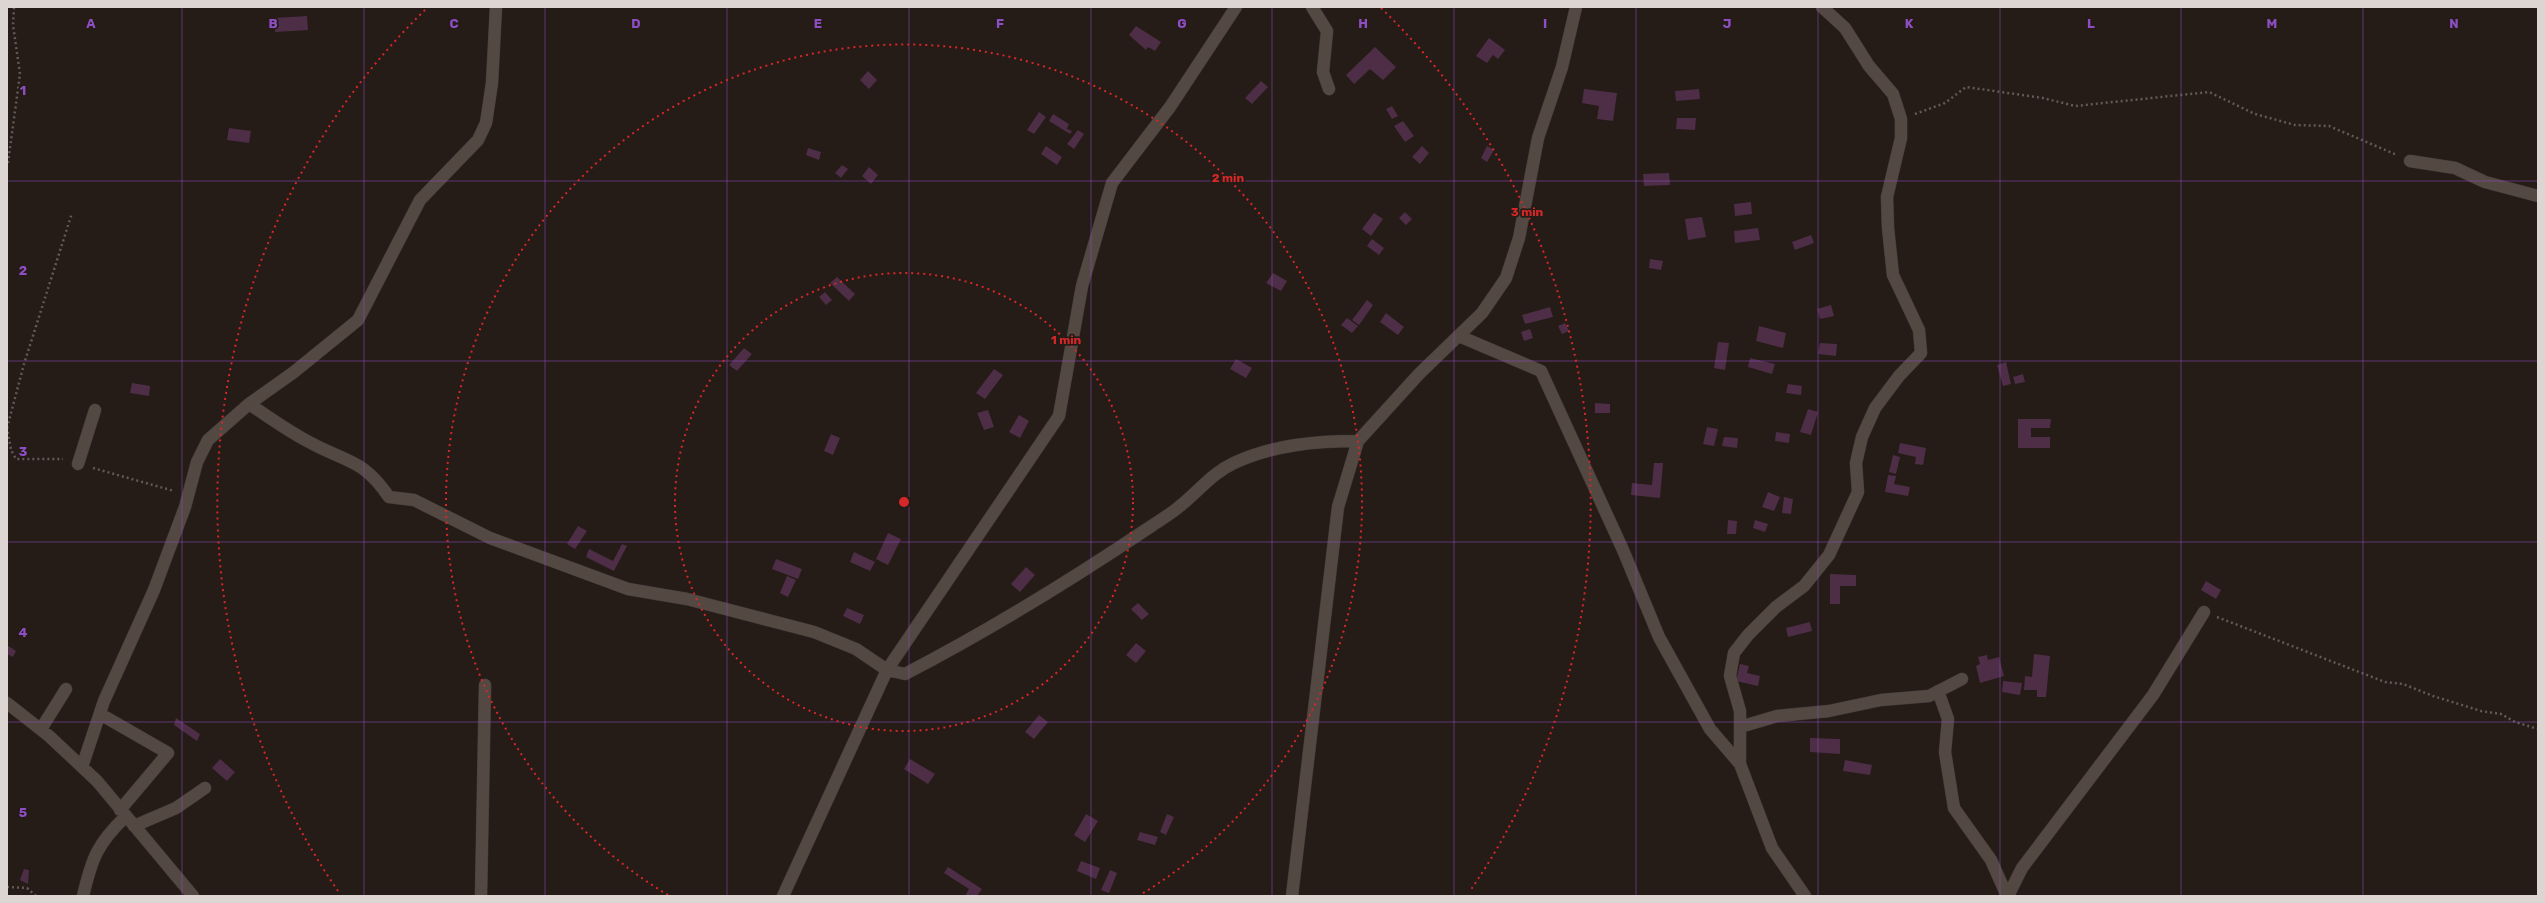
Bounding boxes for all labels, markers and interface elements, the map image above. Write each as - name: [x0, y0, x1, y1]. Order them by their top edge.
- text: A: [86, 16, 96, 31]
- text: B: [268, 16, 278, 31]
- text: C: [449, 16, 459, 31]
- text: D: [631, 16, 641, 31]
- text: E: [814, 16, 822, 31]
- text: F: [996, 16, 1004, 31]
- text: G: [1177, 16, 1187, 31]
- text: H: [1358, 16, 1368, 31]
- text: I: [1543, 16, 1547, 31]
- text: J: [1723, 16, 1731, 31]
- text: K: [1905, 16, 1914, 31]
- text: L: [2087, 16, 2095, 31]
- text: M: [2267, 16, 2277, 31]
- text: N: [2449, 16, 2459, 31]
- text: 1: [20, 83, 26, 98]
- text: 2 min: [1212, 171, 1245, 185]
- text: 3 min: [1511, 205, 1544, 219]
- text: 2: [19, 263, 27, 278]
- text: 1 min: [1051, 333, 1082, 347]
- text: 3: [19, 444, 28, 459]
- centre of rings: [897, 495, 911, 509]
- text: 4: [19, 625, 28, 640]
- text: 5: [19, 805, 27, 820]

